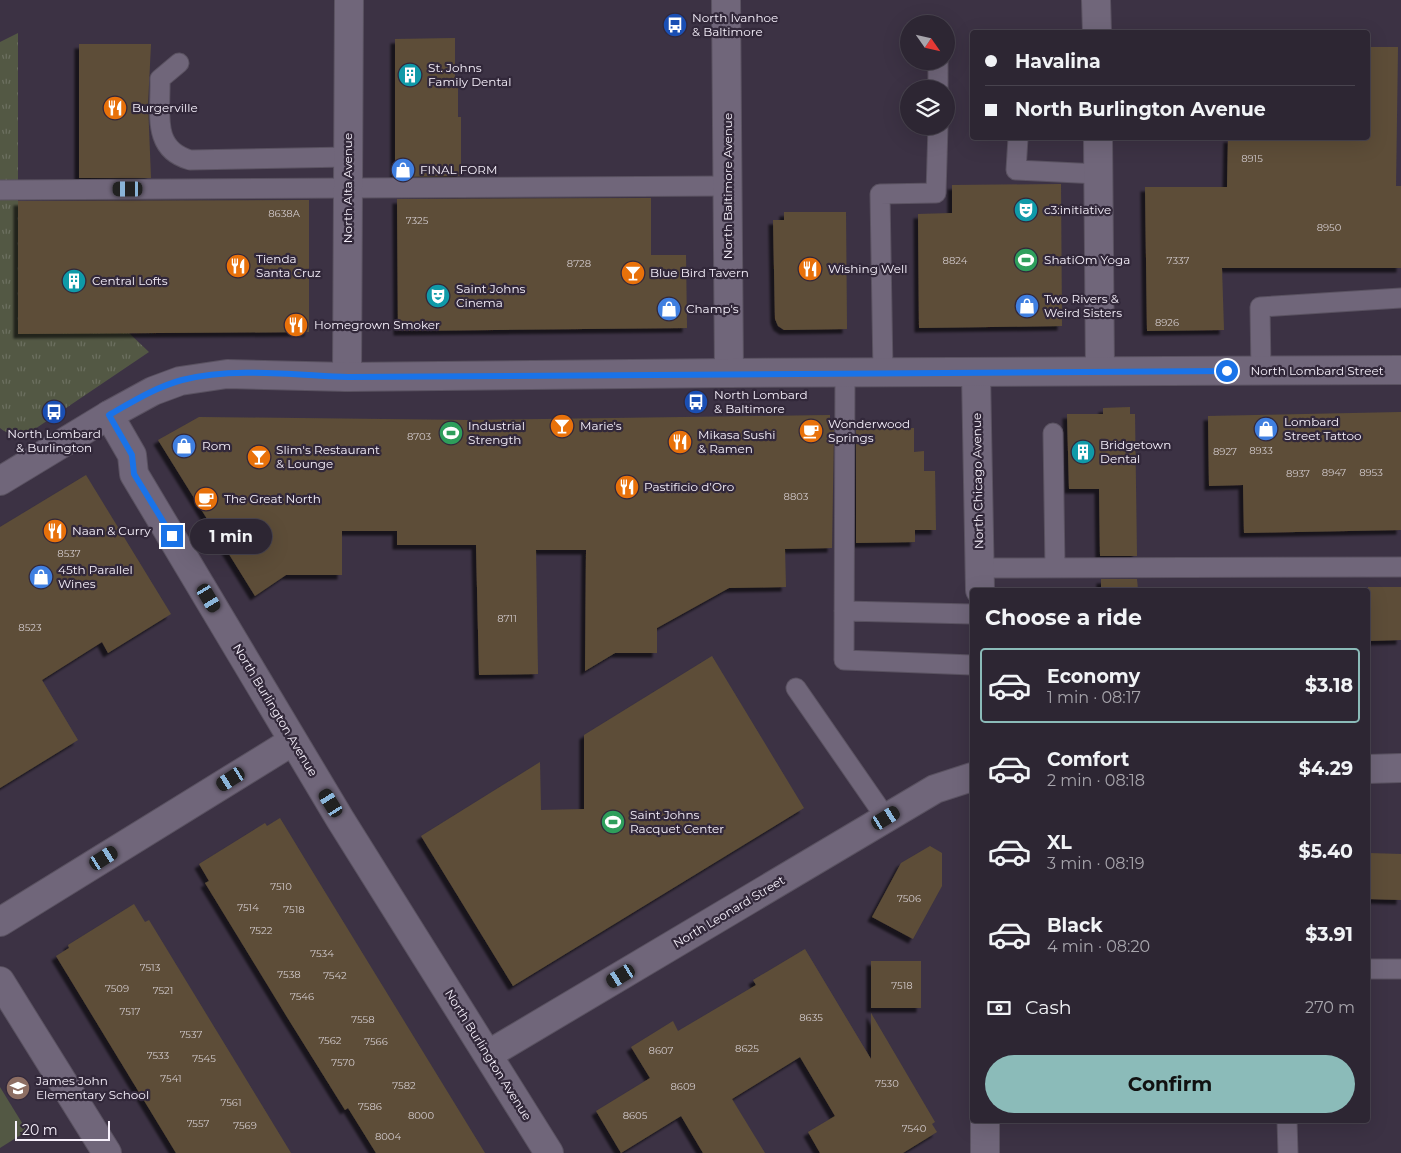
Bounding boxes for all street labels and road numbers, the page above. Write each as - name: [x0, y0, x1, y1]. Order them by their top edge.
- street label: North Baltimore Avenue: [720, 113, 735, 259]
- street label: North Alta Avenue: [340, 133, 355, 243]
- street label: North Lombard Street: [1250, 363, 1384, 378]
- street label: North Chicago Avenue: [969, 413, 986, 549]
- street label: North Burlington Avenue: [230, 641, 321, 779]
- street label: North Leonard Street: [670, 872, 787, 951]
- street label: North Burlington Avenue: [442, 986, 535, 1123]

